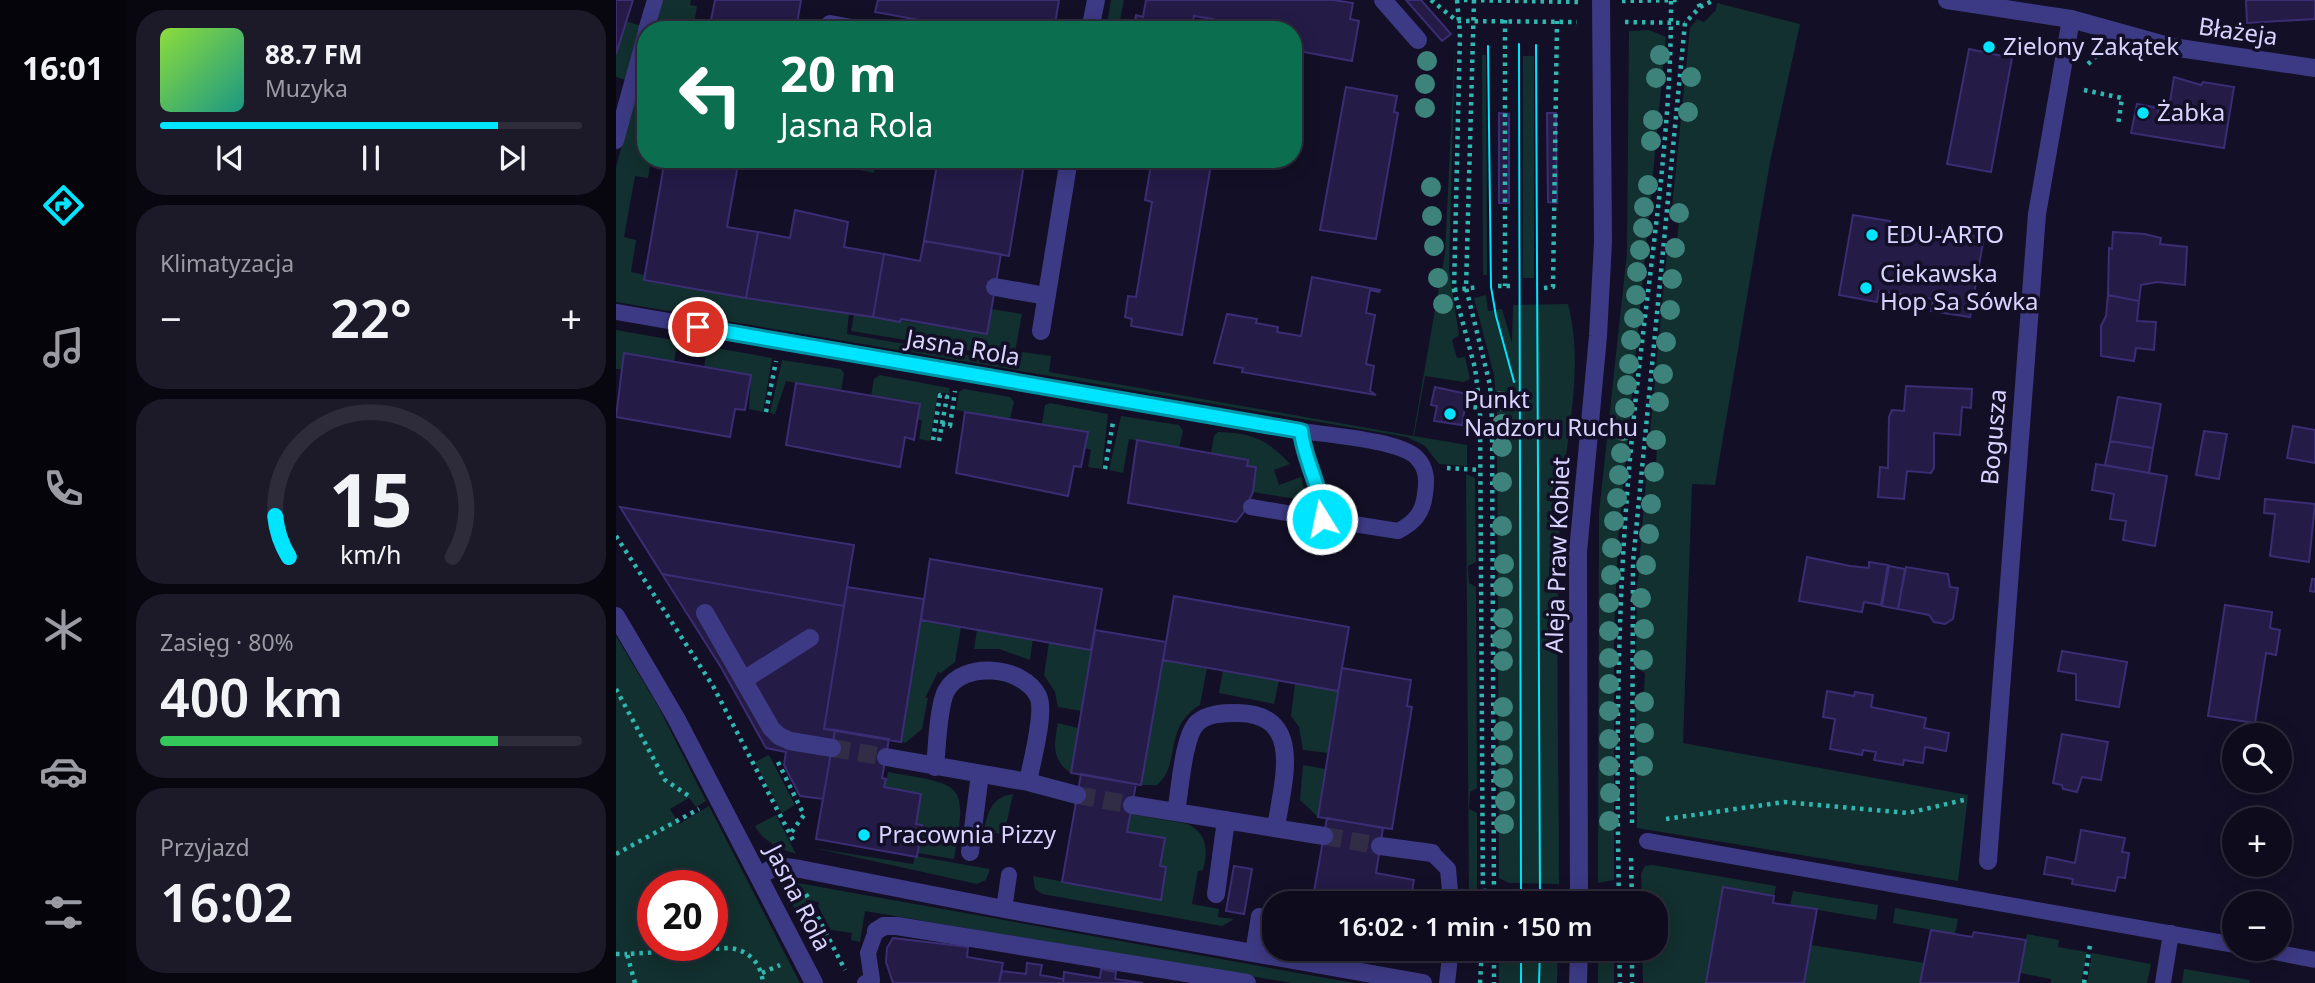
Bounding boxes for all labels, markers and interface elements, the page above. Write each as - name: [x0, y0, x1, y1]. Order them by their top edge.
- street label: Błażeja: [2196, 9, 2280, 52]
- place label: Zielony Zakątek: [2003, 29, 2179, 62]
- text: 88.7 FM: [265, 36, 362, 72]
- marker: Zielony Zakątek: [1981, 39, 1997, 55]
- text: 20 m: [780, 40, 897, 106]
- text: 16:01: [22, 46, 104, 89]
- icon: left: [665, 49, 756, 140]
- text: Muzyka: [265, 72, 348, 104]
- place label: Żabka: [2157, 95, 2225, 128]
- text: Jasna Rola: [780, 103, 934, 146]
- marker: Żabka: [2135, 105, 2151, 121]
- icon: previous: [211, 139, 249, 177]
- icon: pause: [352, 139, 390, 177]
- icon: next: [493, 139, 531, 177]
- icon: directions: [39, 181, 88, 230]
- place label: EDU-ARTO: [1886, 217, 2004, 250]
- marker: EDU-ARTO: [1864, 227, 1880, 243]
- text: Klimatyzacja: [160, 247, 294, 279]
- place label: Ciekawska Hop Sa Sówka: [1880, 256, 2039, 317]
- marker: Ciekawska Hop Sa Sówka: [1858, 280, 1874, 296]
- text: 22°: [330, 282, 412, 353]
- text: −: [160, 292, 182, 344]
- text: +: [560, 292, 582, 344]
- pin: [668, 297, 728, 357]
- icon: arrive: [679, 308, 717, 346]
- street label: Jasna Rola: [902, 320, 1023, 373]
- icon: music: [39, 323, 88, 372]
- place label: Punkt Nadzoru Ruchu: [1464, 382, 1638, 443]
- street label: Bogusza: [1972, 388, 2013, 486]
- marker: Punkt Nadzoru Ruchu: [1442, 406, 1458, 422]
- text: 15: [329, 450, 413, 549]
- street label: Aleja Praw Kobiet: [1537, 456, 1576, 653]
- icon: phone: [39, 464, 88, 513]
- position arrow: [1285, 482, 1359, 556]
- text: km/h: [340, 537, 402, 571]
- icon: climate: [39, 605, 88, 654]
- text: Zasięg · 80%: [160, 626, 294, 658]
- text: 400 km: [160, 661, 343, 732]
- map controls: [2222, 723, 2292, 961]
- button: search: [2222, 723, 2292, 793]
- icon: car: [39, 747, 88, 796]
- button: +: [2222, 807, 2292, 877]
- place label: Pracownia Pizzy: [878, 817, 1057, 850]
- marker: Pracownia Pizzy: [856, 827, 872, 843]
- text: Przyjazd: [160, 831, 250, 863]
- street label: Jasna Rola: [758, 837, 840, 956]
- text: 16:02: [160, 866, 293, 937]
- speed limit sign: 20: [637, 870, 728, 961]
- icon: filters: [39, 888, 88, 937]
- button: −: [2222, 891, 2292, 961]
- text: 16:02 · 1 min · 150 m: [1338, 908, 1592, 944]

